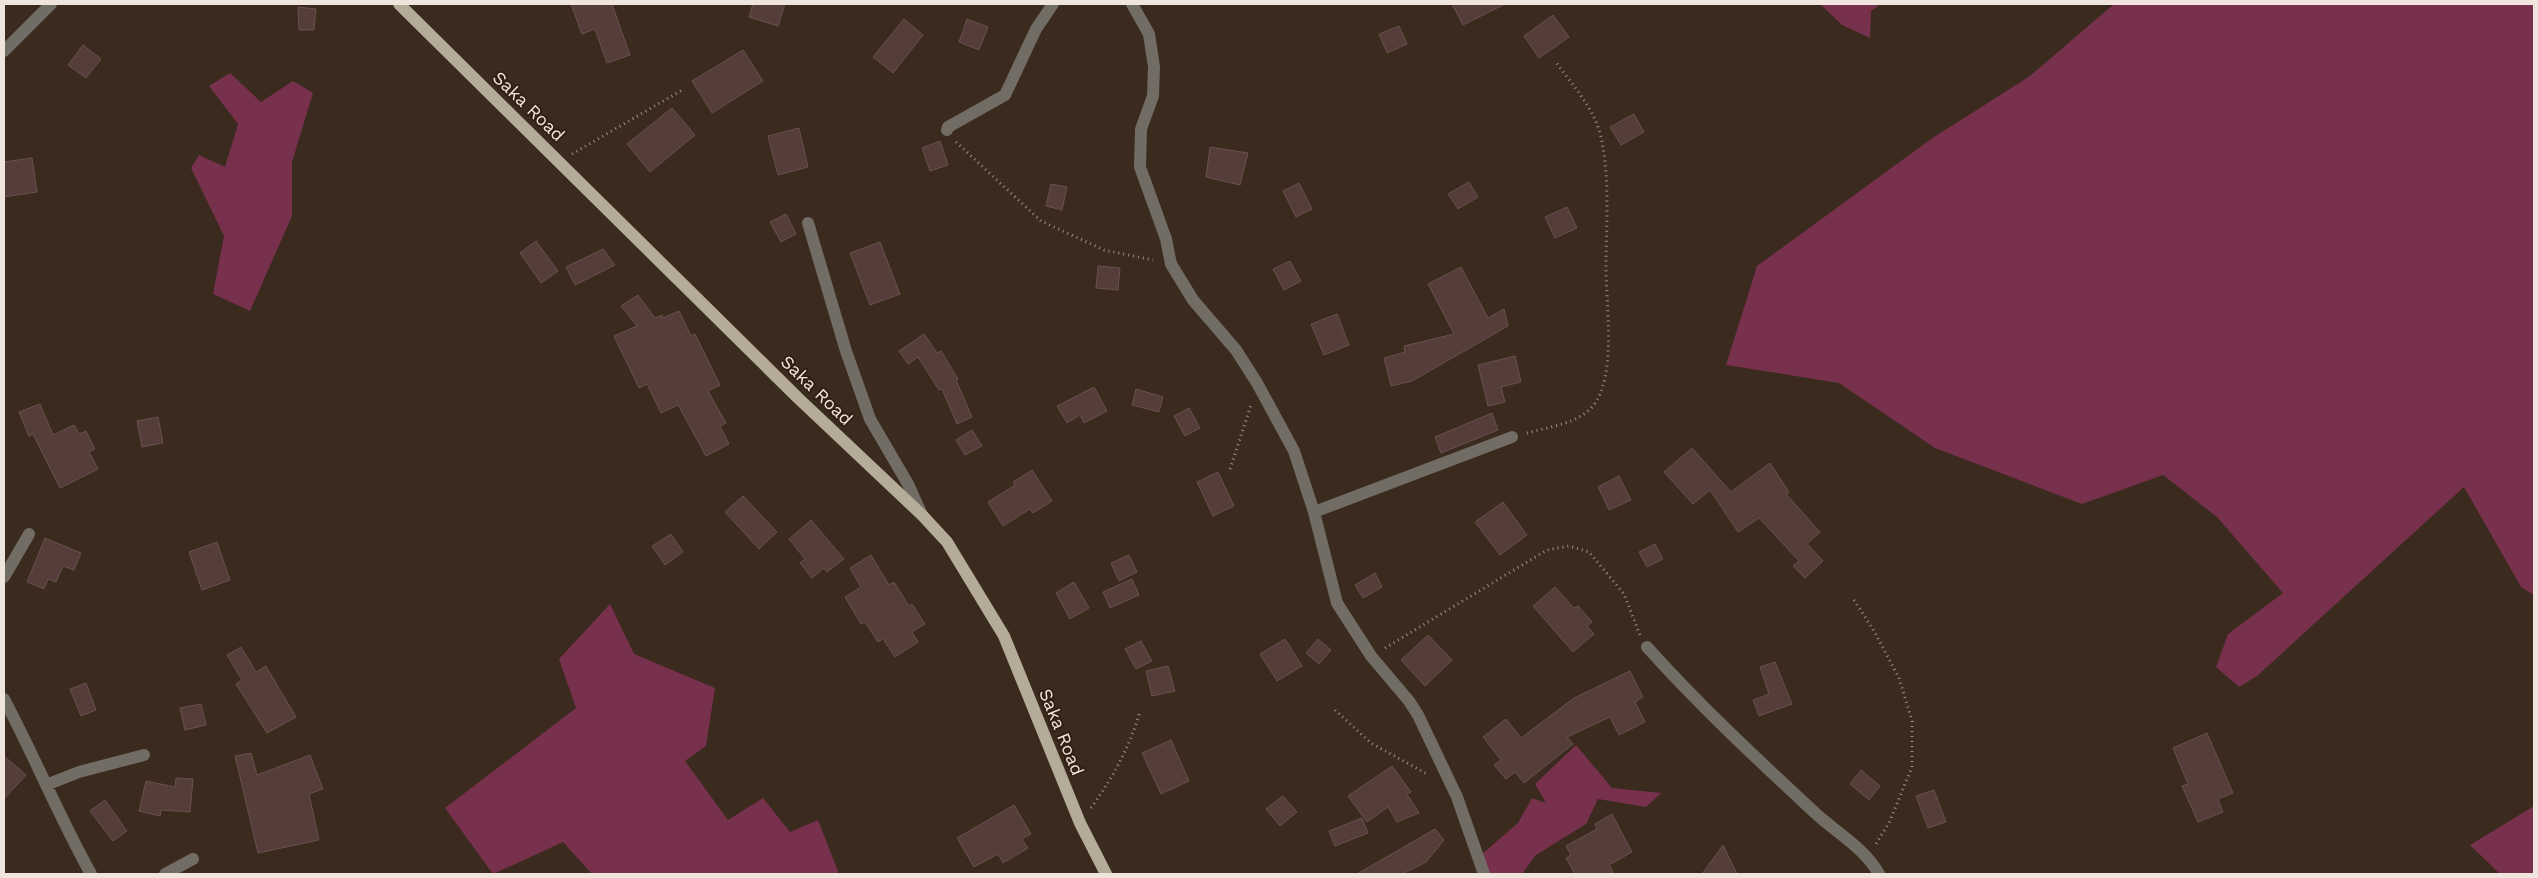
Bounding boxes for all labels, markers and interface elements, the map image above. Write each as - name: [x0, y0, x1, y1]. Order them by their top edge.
- street label: Saka Road: [489, 67, 569, 145]
- street label: Saka Road: [777, 351, 857, 429]
- street label: Saka Road: [1035, 686, 1089, 778]

